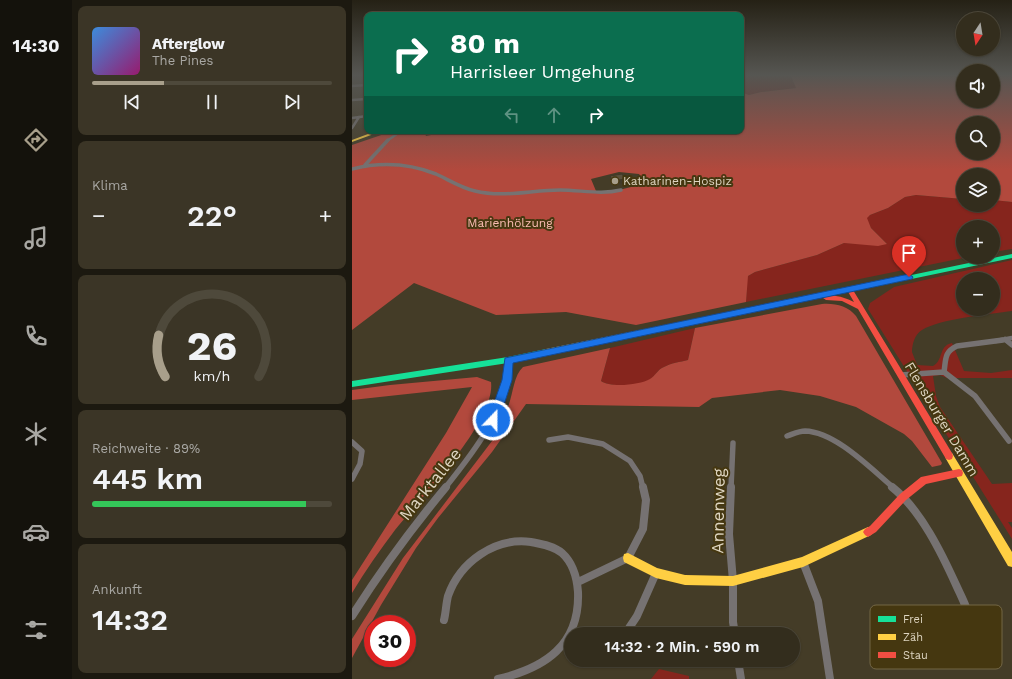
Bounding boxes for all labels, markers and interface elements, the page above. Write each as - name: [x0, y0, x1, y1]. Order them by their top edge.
- north arrow: [956, 12, 1000, 56]
- map controls: [956, 12, 1000, 316]
- text: 80 m: [450, 27, 520, 60]
- icon: right: [384, 28, 436, 80]
- text: 14:30: [12, 35, 60, 56]
- text: Afterglow: [152, 35, 225, 53]
- text: The Pines: [152, 53, 213, 68]
- text: Harrisleer Umgehung: [450, 61, 634, 82]
- button: sound: [956, 64, 1000, 108]
- icon: previous: [121, 91, 143, 113]
- icon: pause: [201, 91, 223, 113]
- icon: next: [281, 91, 303, 113]
- icon: left: [501, 104, 523, 126]
- icon: ahead: [543, 104, 565, 126]
- icon: right: [585, 104, 607, 126]
- button: search: [956, 116, 1000, 160]
- icon: directions: [22, 126, 50, 154]
- button: layers: [956, 168, 1000, 212]
- place label: Katharinen-Hospiz: [623, 174, 732, 188]
- marker: Katharinen-Hospiz: [610, 176, 620, 186]
- text: Klima: [92, 178, 128, 193]
- text: 22°: [187, 198, 237, 233]
- text: −: [92, 203, 105, 228]
- text: +: [319, 203, 332, 228]
- park label: Marienhölzung: [467, 216, 553, 230]
- button: +: [956, 220, 1000, 264]
- icon: music: [22, 224, 50, 252]
- pin: [892, 236, 926, 277]
- icon: arrive: [898, 242, 920, 264]
- button: −: [956, 272, 1000, 316]
- text: 26: [187, 321, 237, 370]
- icon: phone: [22, 322, 50, 350]
- street label: Flensburger Damm: [902, 359, 982, 479]
- text: km/h: [194, 368, 230, 384]
- position arrow: [472, 399, 514, 441]
- icon: climate: [22, 420, 50, 448]
- text: Reichweite · 89%: [92, 441, 200, 456]
- street label: Marktallee: [395, 444, 465, 524]
- text: 445 km: [92, 461, 203, 496]
- street label: Annenweg: [707, 467, 729, 554]
- icon: car: [22, 518, 50, 546]
- text: Ankunft: [92, 582, 142, 597]
- text: 14:32: [92, 602, 168, 637]
- legend: [870, 605, 1002, 669]
- text: Frei: [903, 613, 923, 626]
- speed limit sign: 30: [364, 615, 416, 667]
- icon: filters: [22, 616, 50, 644]
- text: Zäh: [903, 631, 923, 644]
- text: 14:32 · 2 Min. · 590 m: [605, 638, 759, 656]
- text: Stau: [903, 649, 928, 662]

